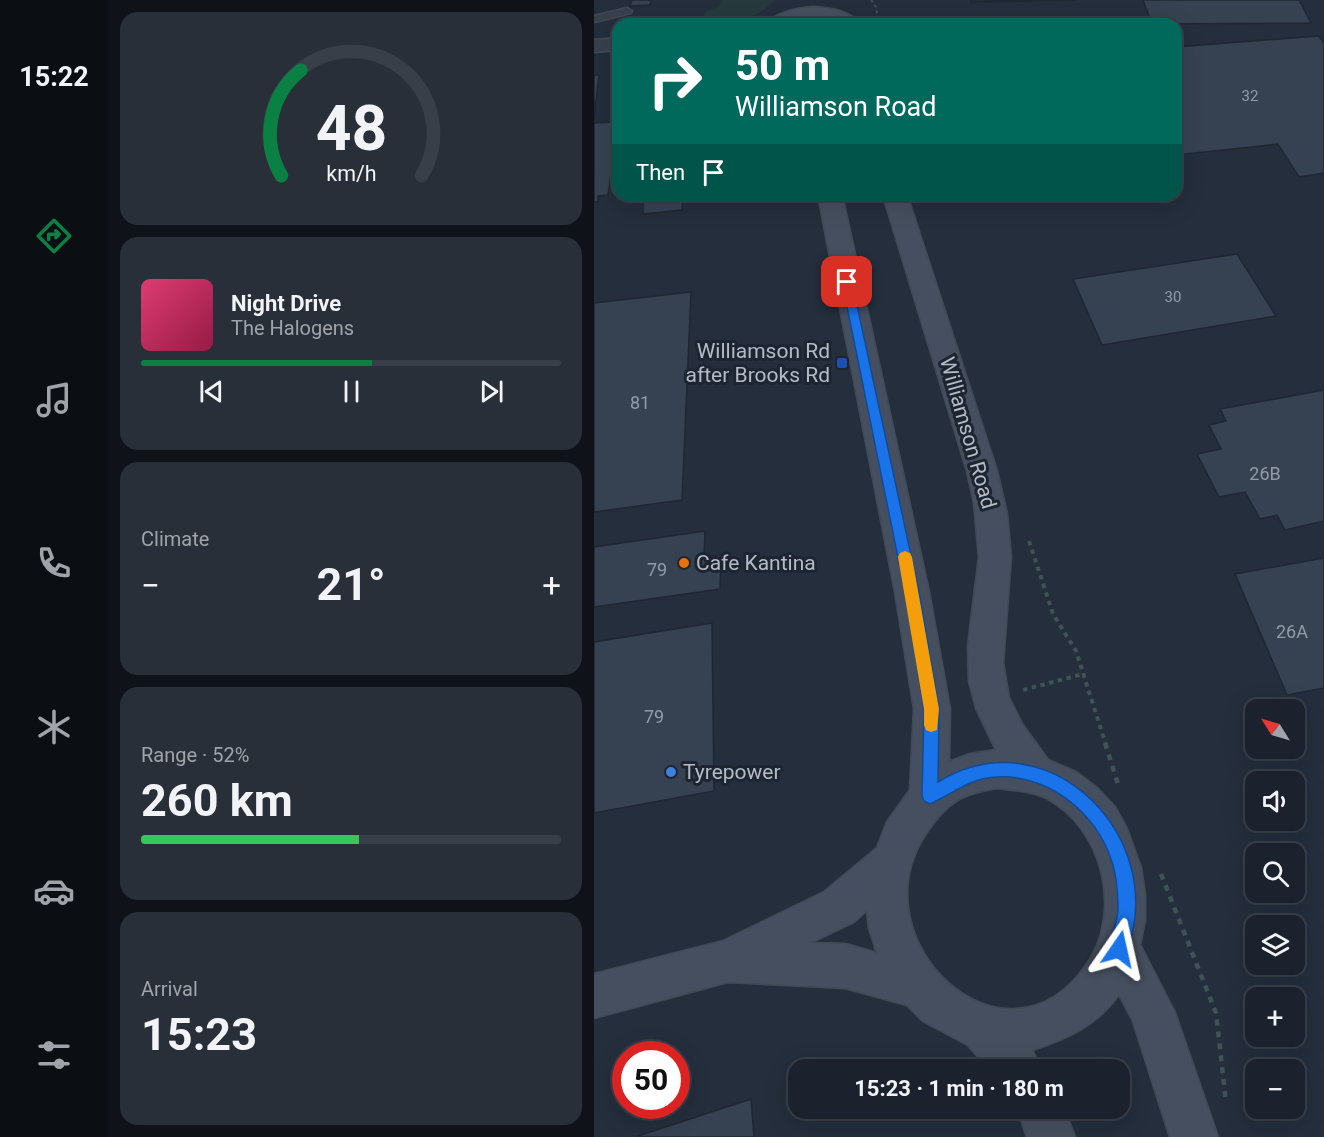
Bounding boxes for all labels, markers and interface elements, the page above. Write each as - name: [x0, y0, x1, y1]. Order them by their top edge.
- text: 50 m: [735, 41, 830, 90]
- icon: right: [636, 42, 714, 120]
- text: 15:22: [19, 61, 89, 93]
- house number: 32: [1242, 87, 1258, 105]
- text: Williamson Road: [735, 91, 936, 123]
- text: 48: [315, 92, 387, 165]
- icon: arrive: [697, 156, 730, 189]
- text: Then: [636, 160, 685, 185]
- text: km/h: [326, 161, 376, 186]
- icon: directions: [33, 215, 75, 257]
- pin: [821, 256, 872, 307]
- icon: arrive: [830, 265, 863, 298]
- house number: 30: [1165, 288, 1181, 306]
- text: Night Drive: [231, 291, 341, 316]
- text: The Halogens: [231, 316, 354, 340]
- place label: Williamson Rd after Brooks Rd: [686, 339, 830, 387]
- street label: Williamson Road: [935, 354, 1001, 512]
- marker: Williamson Rd after Brooks Rd: [835, 356, 849, 370]
- icon: previous: [195, 375, 228, 408]
- icon: pause: [335, 375, 368, 408]
- icon: next: [475, 375, 508, 408]
- icon: music: [33, 379, 75, 421]
- house number: 81: [630, 392, 650, 413]
- house number: 26B: [1249, 463, 1281, 484]
- text: Climate: [141, 527, 209, 551]
- icon: phone: [33, 542, 75, 584]
- place label: Cafe Kantina: [696, 551, 816, 575]
- marker: Cafe Kantina: [677, 556, 691, 570]
- text: 21°: [316, 558, 386, 611]
- house number: 79: [647, 559, 667, 580]
- text: −: [141, 566, 160, 605]
- text: +: [542, 566, 561, 605]
- house number: 26A: [1276, 621, 1308, 642]
- north arrow: [1245, 699, 1305, 759]
- map controls: [1245, 699, 1305, 1119]
- icon: climate: [33, 706, 75, 748]
- house number: 79: [644, 706, 664, 727]
- text: Range · 52%: [141, 743, 249, 767]
- place label: Tyrepower: [683, 760, 781, 784]
- marker: Tyrepower: [664, 765, 678, 779]
- button: sound: [1245, 771, 1305, 831]
- text: 260 km: [141, 774, 293, 827]
- button: search: [1245, 843, 1305, 903]
- icon: car: [33, 870, 75, 912]
- button: layers: [1245, 915, 1305, 975]
- position arrow: [1087, 917, 1151, 981]
- text: Arrival: [141, 977, 198, 1001]
- button: +: [1245, 987, 1305, 1047]
- text: 15:23: [141, 1008, 257, 1061]
- icon: filters: [33, 1034, 75, 1076]
- speed limit sign: 50: [612, 1041, 690, 1119]
- button: −: [1245, 1059, 1305, 1119]
- text: 15:23 · 1 min · 180 m: [854, 1076, 1064, 1101]

